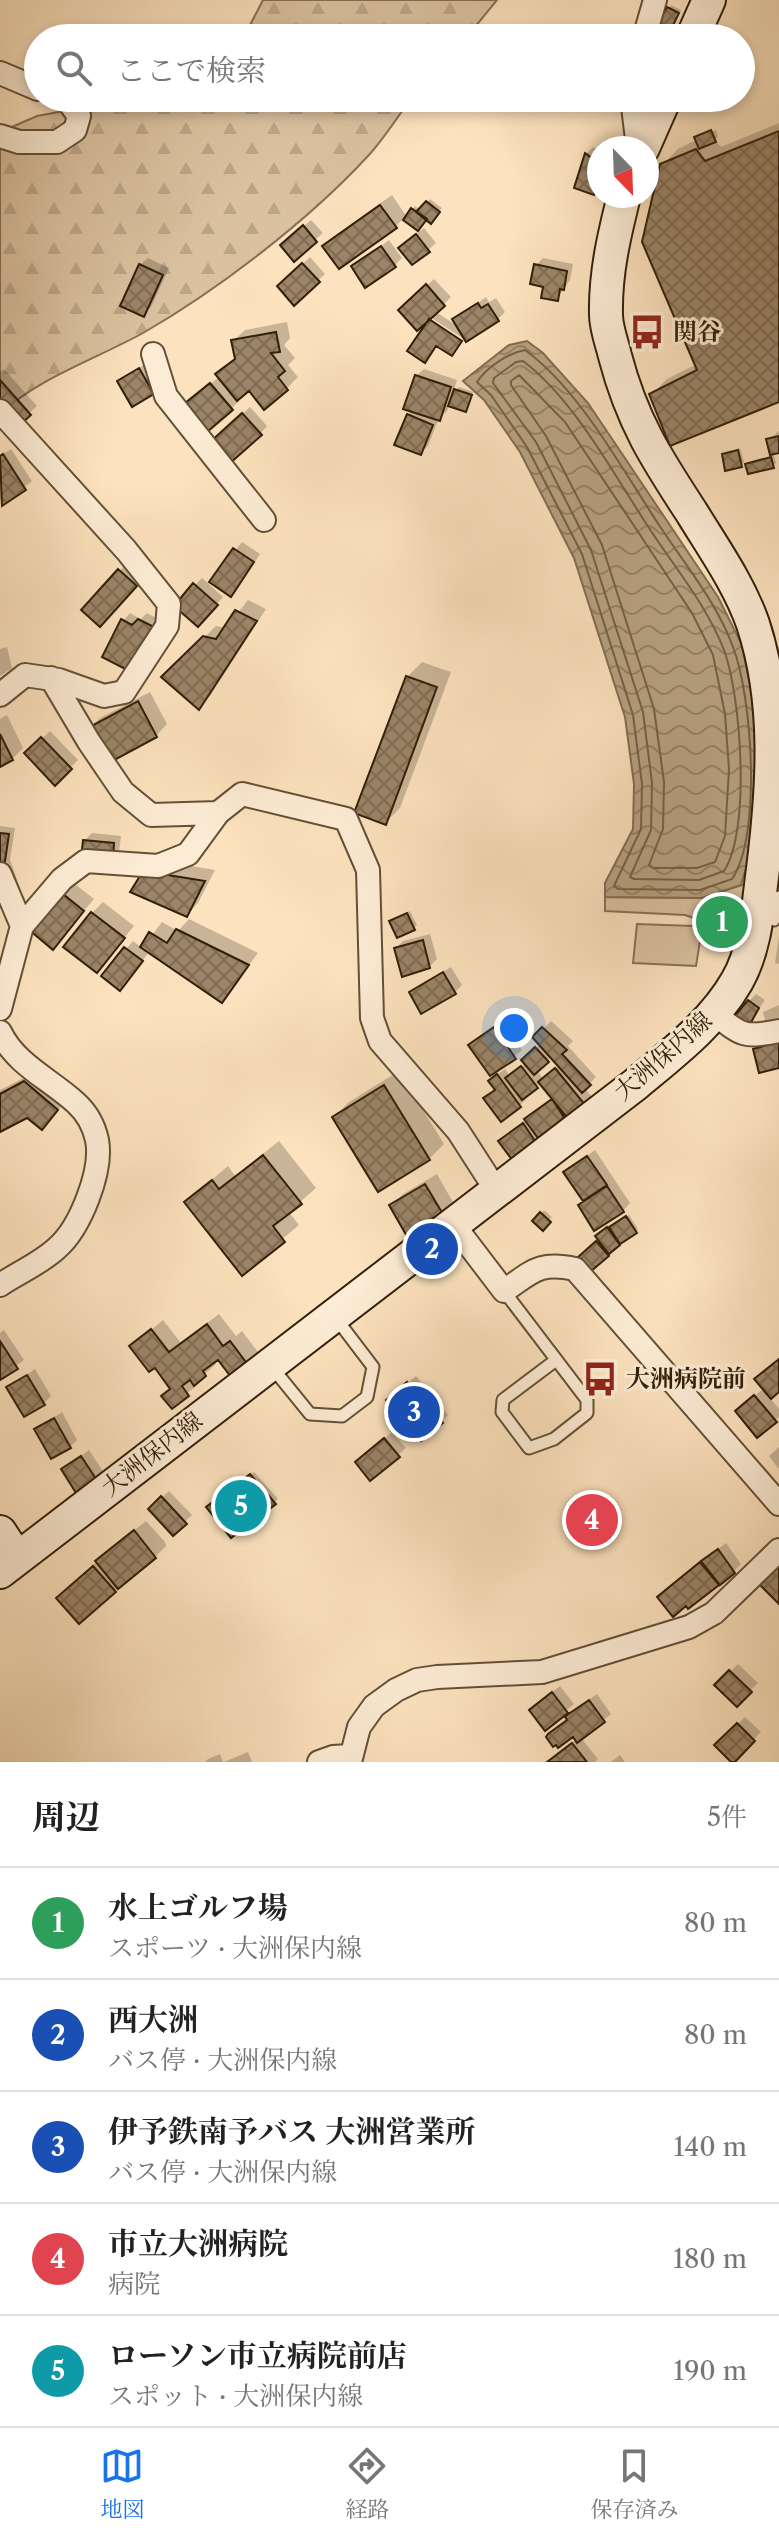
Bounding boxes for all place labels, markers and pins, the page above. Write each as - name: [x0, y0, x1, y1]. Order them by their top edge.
- bus stop icon: 関谷: [628, 313, 666, 351]
- place label: 関谷: [673, 317, 721, 346]
- pin: 1: [696, 892, 748, 952]
- pin: 2: [406, 1219, 458, 1279]
- bus stop icon: 大洲病院前: [581, 1360, 619, 1398]
- place label: 大洲病院前: [626, 1364, 746, 1393]
- pin: 3: [388, 1382, 440, 1442]
- pin: 5: [215, 1476, 267, 1536]
- pin: 4: [566, 1490, 618, 1550]

